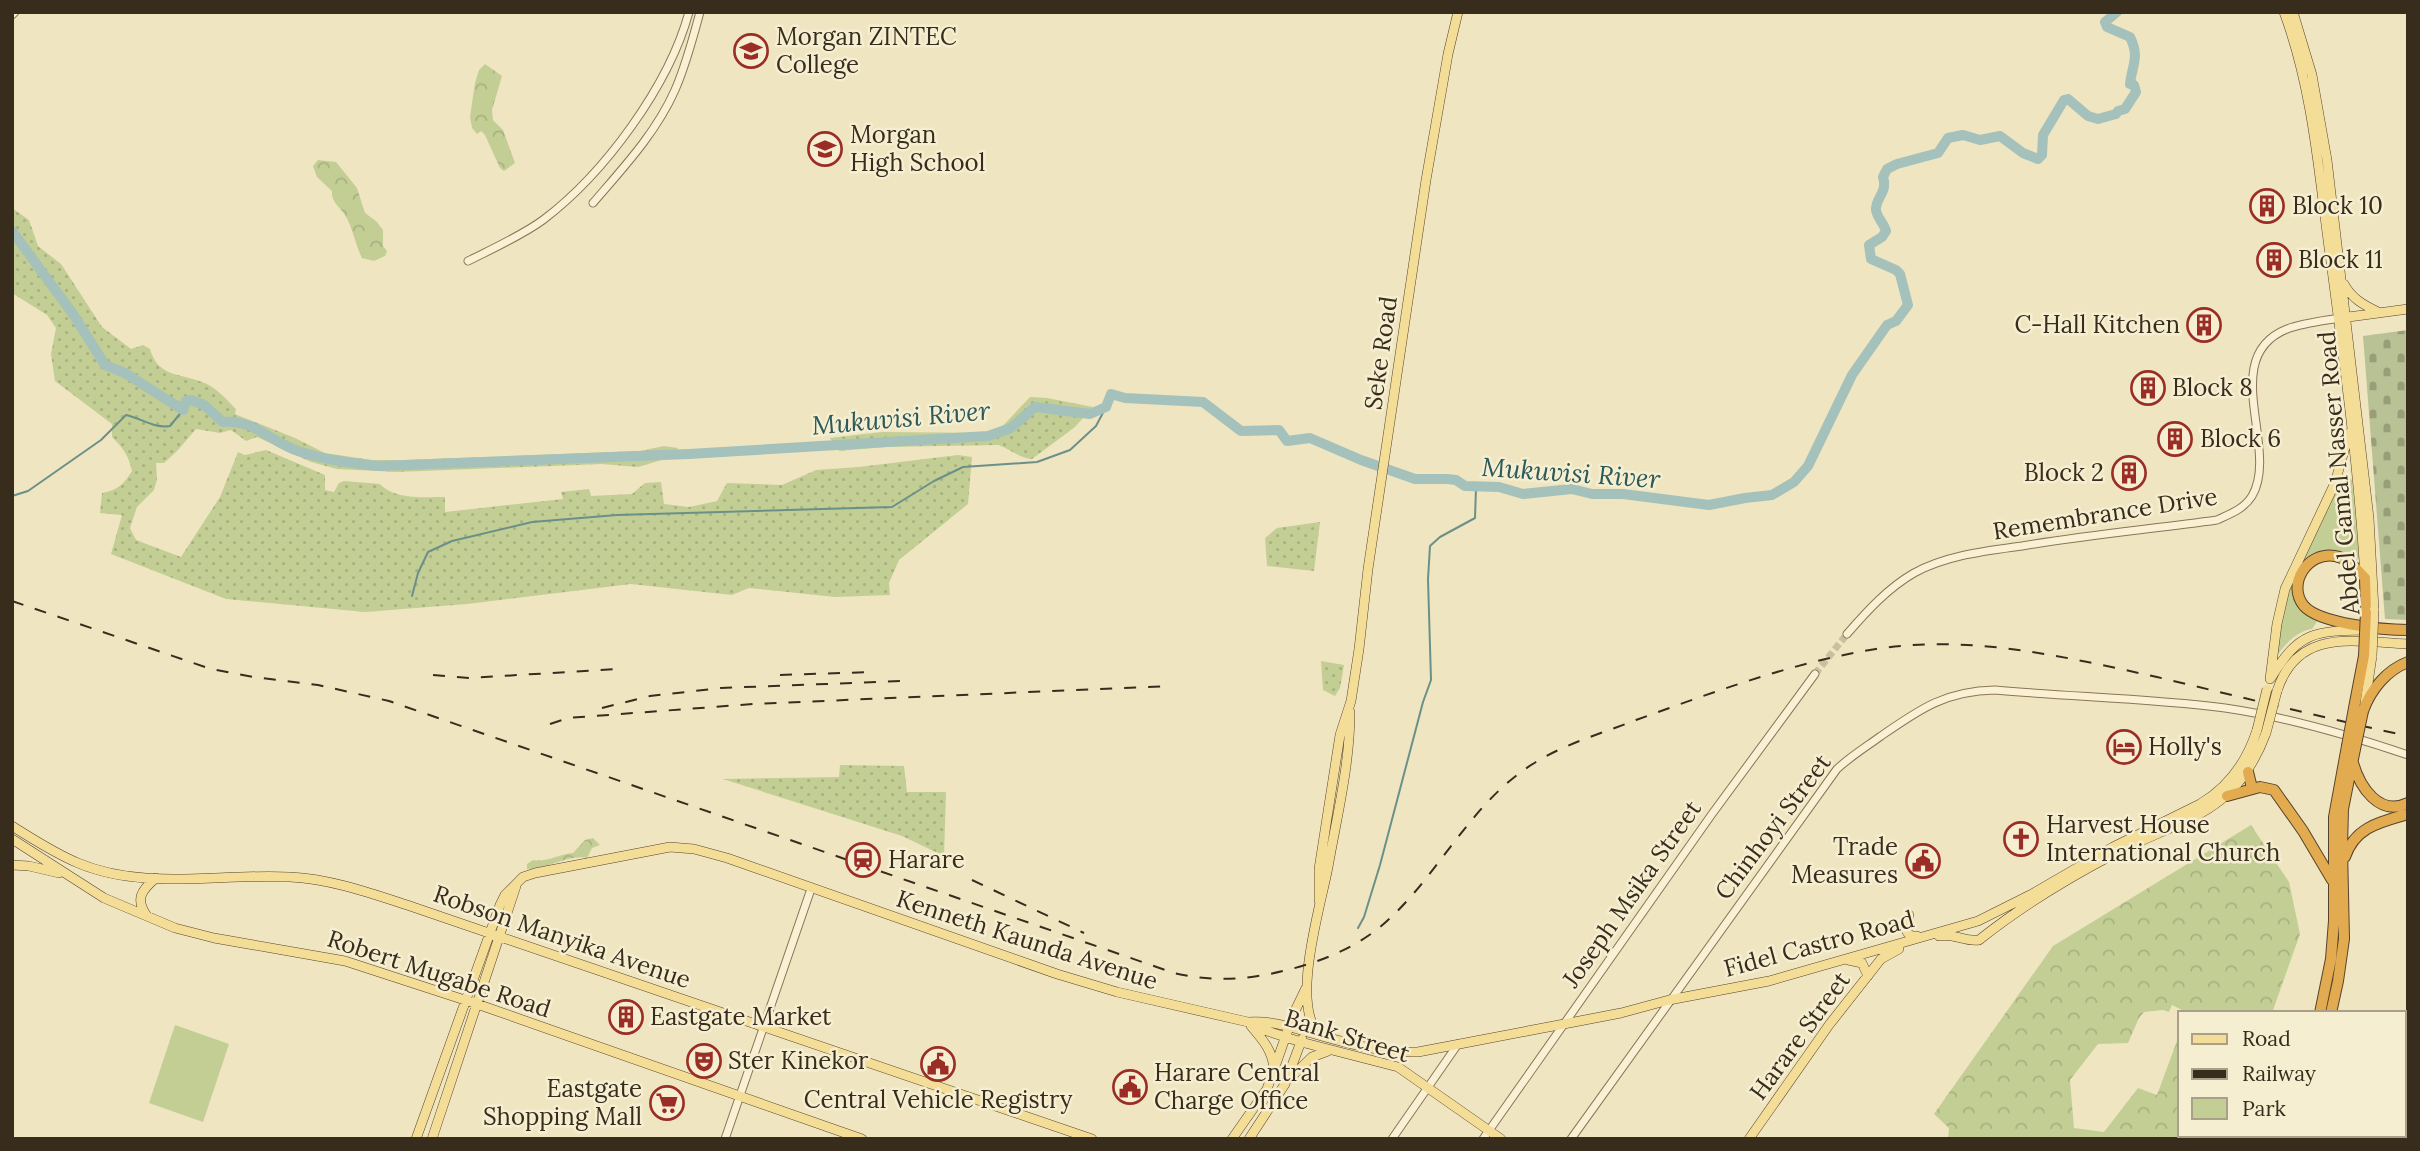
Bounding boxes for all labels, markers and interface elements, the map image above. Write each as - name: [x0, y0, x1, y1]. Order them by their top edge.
- place label: Morgan ZINTEC College: [776, 21, 957, 80]
- school or university icon: Morgan ZINTEC College: [732, 32, 770, 70]
- place label: Morgan High School: [850, 119, 985, 178]
- school or university icon: Morgan High School: [806, 130, 844, 168]
- building icon: Block 10: [2248, 187, 2286, 225]
- place label: Block 10: [2292, 190, 2383, 221]
- building icon: Block 11: [2255, 241, 2293, 279]
- place label: Block 11: [2298, 244, 2383, 275]
- street label: Seke Road: [1357, 294, 1404, 412]
- building icon: C-Hall Kitchen: [2185, 306, 2223, 344]
- place label: C-Hall Kitchen: [2015, 309, 2180, 340]
- street label: Abdel Gamal Nasser Road: [2311, 330, 2366, 617]
- building icon: Block 8: [2129, 369, 2167, 407]
- place label: Block 8: [2172, 372, 2253, 403]
- water label: Mukuvisi River: [810, 393, 992, 442]
- building icon: Block 6: [2156, 420, 2194, 458]
- place label: Block 6: [2200, 423, 2281, 454]
- water label: Mukuvisi River: [1481, 450, 1662, 495]
- building icon: Block 2: [2110, 454, 2148, 492]
- place label: Block 2: [2024, 457, 2104, 488]
- street label: Remembrance Drive: [1990, 480, 2219, 547]
- hotel icon: Holly's: [2105, 728, 2143, 766]
- place label: Holly's: [2148, 731, 2222, 762]
- street label: Chinhoyi Street: [1708, 747, 1838, 906]
- street label: Joseph Msika Street: [1555, 794, 1708, 994]
- place label: Harvest House International Church: [2046, 809, 2280, 868]
- church icon: Harvest House International Church: [2002, 820, 2040, 858]
- place label: Trade Measures: [1791, 831, 1898, 890]
- station icon: Harare: [844, 841, 882, 879]
- public building icon: Trade Measures: [1904, 842, 1942, 880]
- place label: Harare: [888, 844, 965, 875]
- street label: Robson Manyika Avenue: [429, 878, 695, 995]
- street label: Kenneth Kaunda Avenue: [893, 883, 1162, 996]
- street label: Fidel Castro Road: [1720, 903, 1917, 984]
- street label: Robert Mugabe Road: [324, 923, 555, 1024]
- street label: Harare Street: [1743, 965, 1857, 1106]
- building icon: Eastgate Market: [607, 998, 645, 1036]
- place label: Eastgate Market: [650, 1001, 832, 1032]
- street label: Bank Street: [1281, 1002, 1414, 1069]
- legend: [2178, 1011, 2406, 1137]
- text: Road: [2242, 1025, 2291, 1052]
- theatre icon: Ster Kinekor: [685, 1042, 723, 1080]
- place label: Ster Kinekor: [728, 1045, 869, 1076]
- public building icon: Central Vehicle Registry: [919, 1045, 957, 1083]
- place label: Harare Central Charge Office: [1154, 1057, 1320, 1116]
- text: Railway: [2242, 1060, 2316, 1087]
- public building icon: Harare Central Charge Office: [1111, 1068, 1149, 1106]
- place label: Eastgate Shopping Mall: [483, 1073, 642, 1132]
- supermarket icon: Eastgate Shopping Mall: [648, 1084, 686, 1122]
- place label: Central Vehicle Registry: [804, 1084, 1073, 1115]
- text: Park: [2242, 1095, 2286, 1122]

